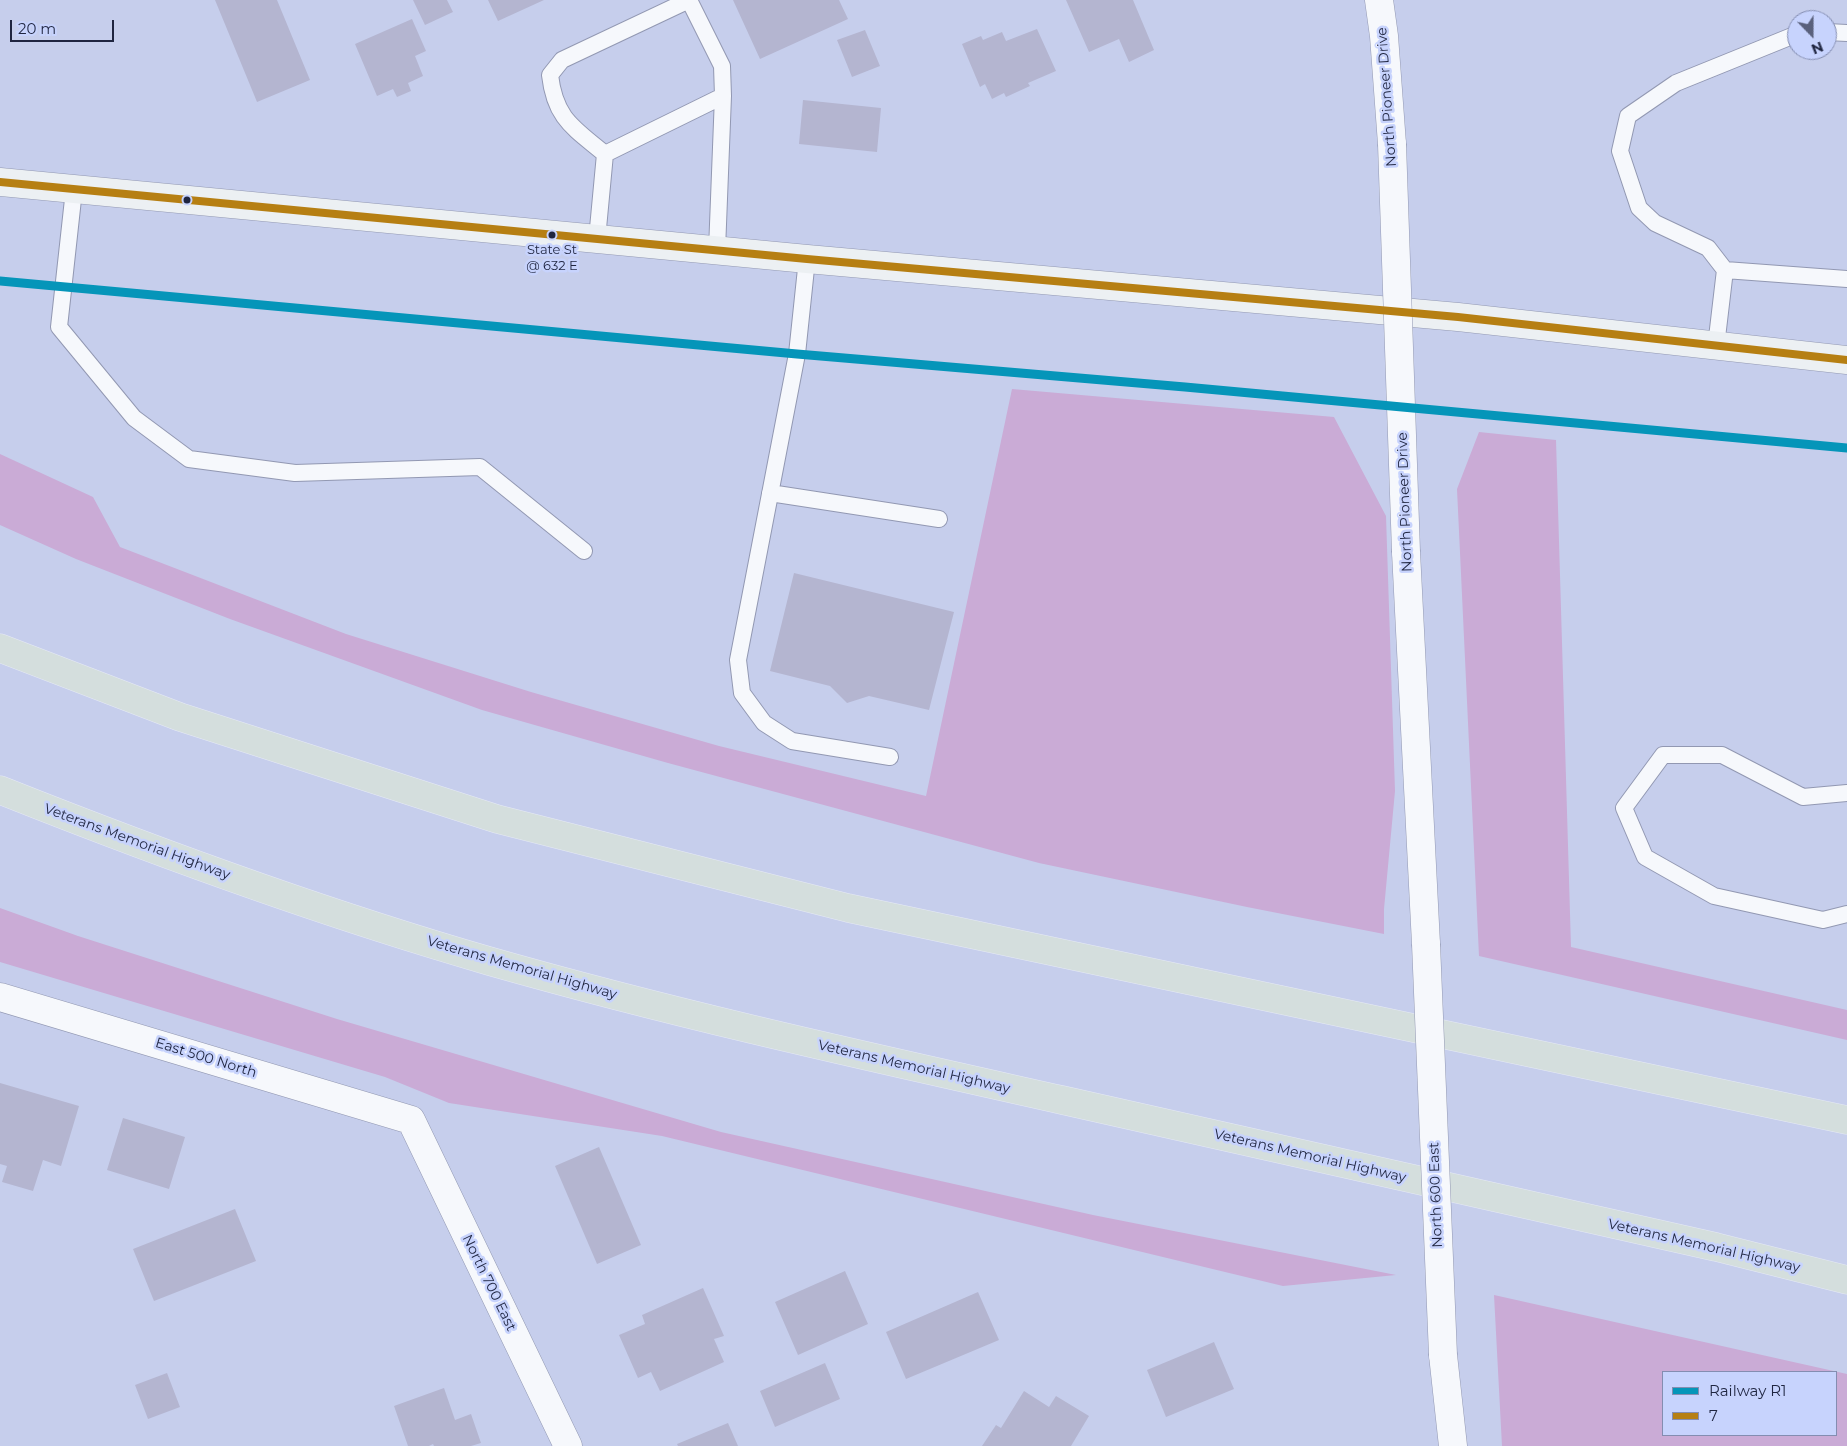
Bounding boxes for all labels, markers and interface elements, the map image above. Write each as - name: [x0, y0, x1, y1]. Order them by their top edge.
- scale bar: [12, 10, 116, 42]
- north arrow: [1787, 10, 1837, 60]
- text: 20 m: [18, 19, 56, 38]
- street label: North Pioneer Drive: [1374, 27, 1400, 167]
- text: N: [1809, 38, 1826, 58]
- unlabelled marker: [182, 195, 192, 205]
- marker: State St @ 632 E: [547, 230, 557, 240]
- place label: State St @ 632 E: [526, 242, 578, 273]
- street label: North Pioneer Drive: [1394, 432, 1416, 572]
- street label: Veterans Memorial Highway: [42, 800, 232, 884]
- street label: Veterans Memorial Highway: [425, 933, 619, 1003]
- street label: East 500 North: [153, 1035, 259, 1081]
- street label: Veterans Memorial Highway: [816, 1037, 1012, 1097]
- street label: Veterans Memorial Highway: [1212, 1126, 1408, 1186]
- street label: North 600 East: [1426, 1142, 1446, 1248]
- street label: Veterans Memorial Highway: [1606, 1216, 1802, 1276]
- street label: North 700 East: [458, 1232, 520, 1334]
- legend: [1662, 1371, 1837, 1436]
- text: Railway R1: [1709, 1381, 1786, 1400]
- text: 7: [1709, 1406, 1718, 1425]

